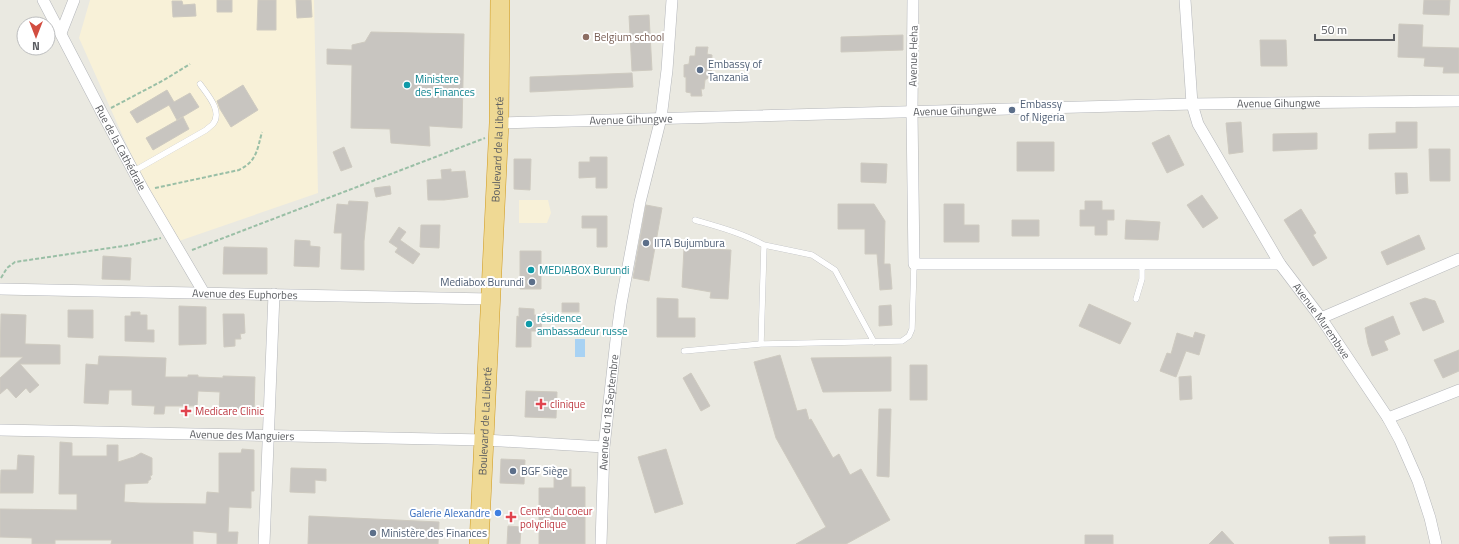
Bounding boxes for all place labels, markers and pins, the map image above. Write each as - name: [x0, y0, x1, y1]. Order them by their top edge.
- place label: Belgium school: [594, 29, 664, 45]
- marker: Belgium school: [581, 32, 591, 42]
- place label: Embassy of Tanzania: [708, 56, 762, 85]
- marker: Embassy of Tanzania: [695, 65, 705, 75]
- place label: Ministere des Finances: [415, 71, 475, 100]
- marker: Ministere des Finances: [402, 80, 412, 90]
- place label: Embassy of Nigeria: [1020, 96, 1065, 125]
- marker: Embassy of Nigeria: [1007, 105, 1017, 115]
- place label: IITA Bujumbura: [654, 235, 725, 251]
- marker: IITA Bujumbura: [641, 238, 651, 248]
- place label: MEDIABOX Burundi: [539, 262, 629, 278]
- marker: MEDIABOX Burundi: [526, 265, 536, 275]
- place label: Mediabox Burundi: [440, 274, 524, 290]
- marker: Mediabox Burundi: [527, 277, 537, 287]
- place label: résidence ambassadeur russe: [537, 310, 628, 339]
- marker: résidence ambassadeur russe: [524, 319, 534, 329]
- place label: clinique: [550, 396, 586, 412]
- marker: clinique: [535, 398, 547, 410]
- place label: Medicare Clinic: [195, 403, 264, 419]
- marker: Medicare Clinic: [180, 405, 192, 417]
- place label: BGF Siège: [521, 463, 568, 479]
- marker: BGF Siège: [508, 466, 518, 476]
- place label: Centre du coeur polyclique: [520, 503, 593, 532]
- place label: Galerie Alexandre: [409, 505, 490, 521]
- marker: Galerie Alexandre: [493, 508, 503, 518]
- marker: Centre du coeur polyclique: [505, 511, 517, 523]
- place label: Ministère des Finances: [381, 525, 487, 541]
- marker: Ministère des Finances: [368, 528, 378, 538]

